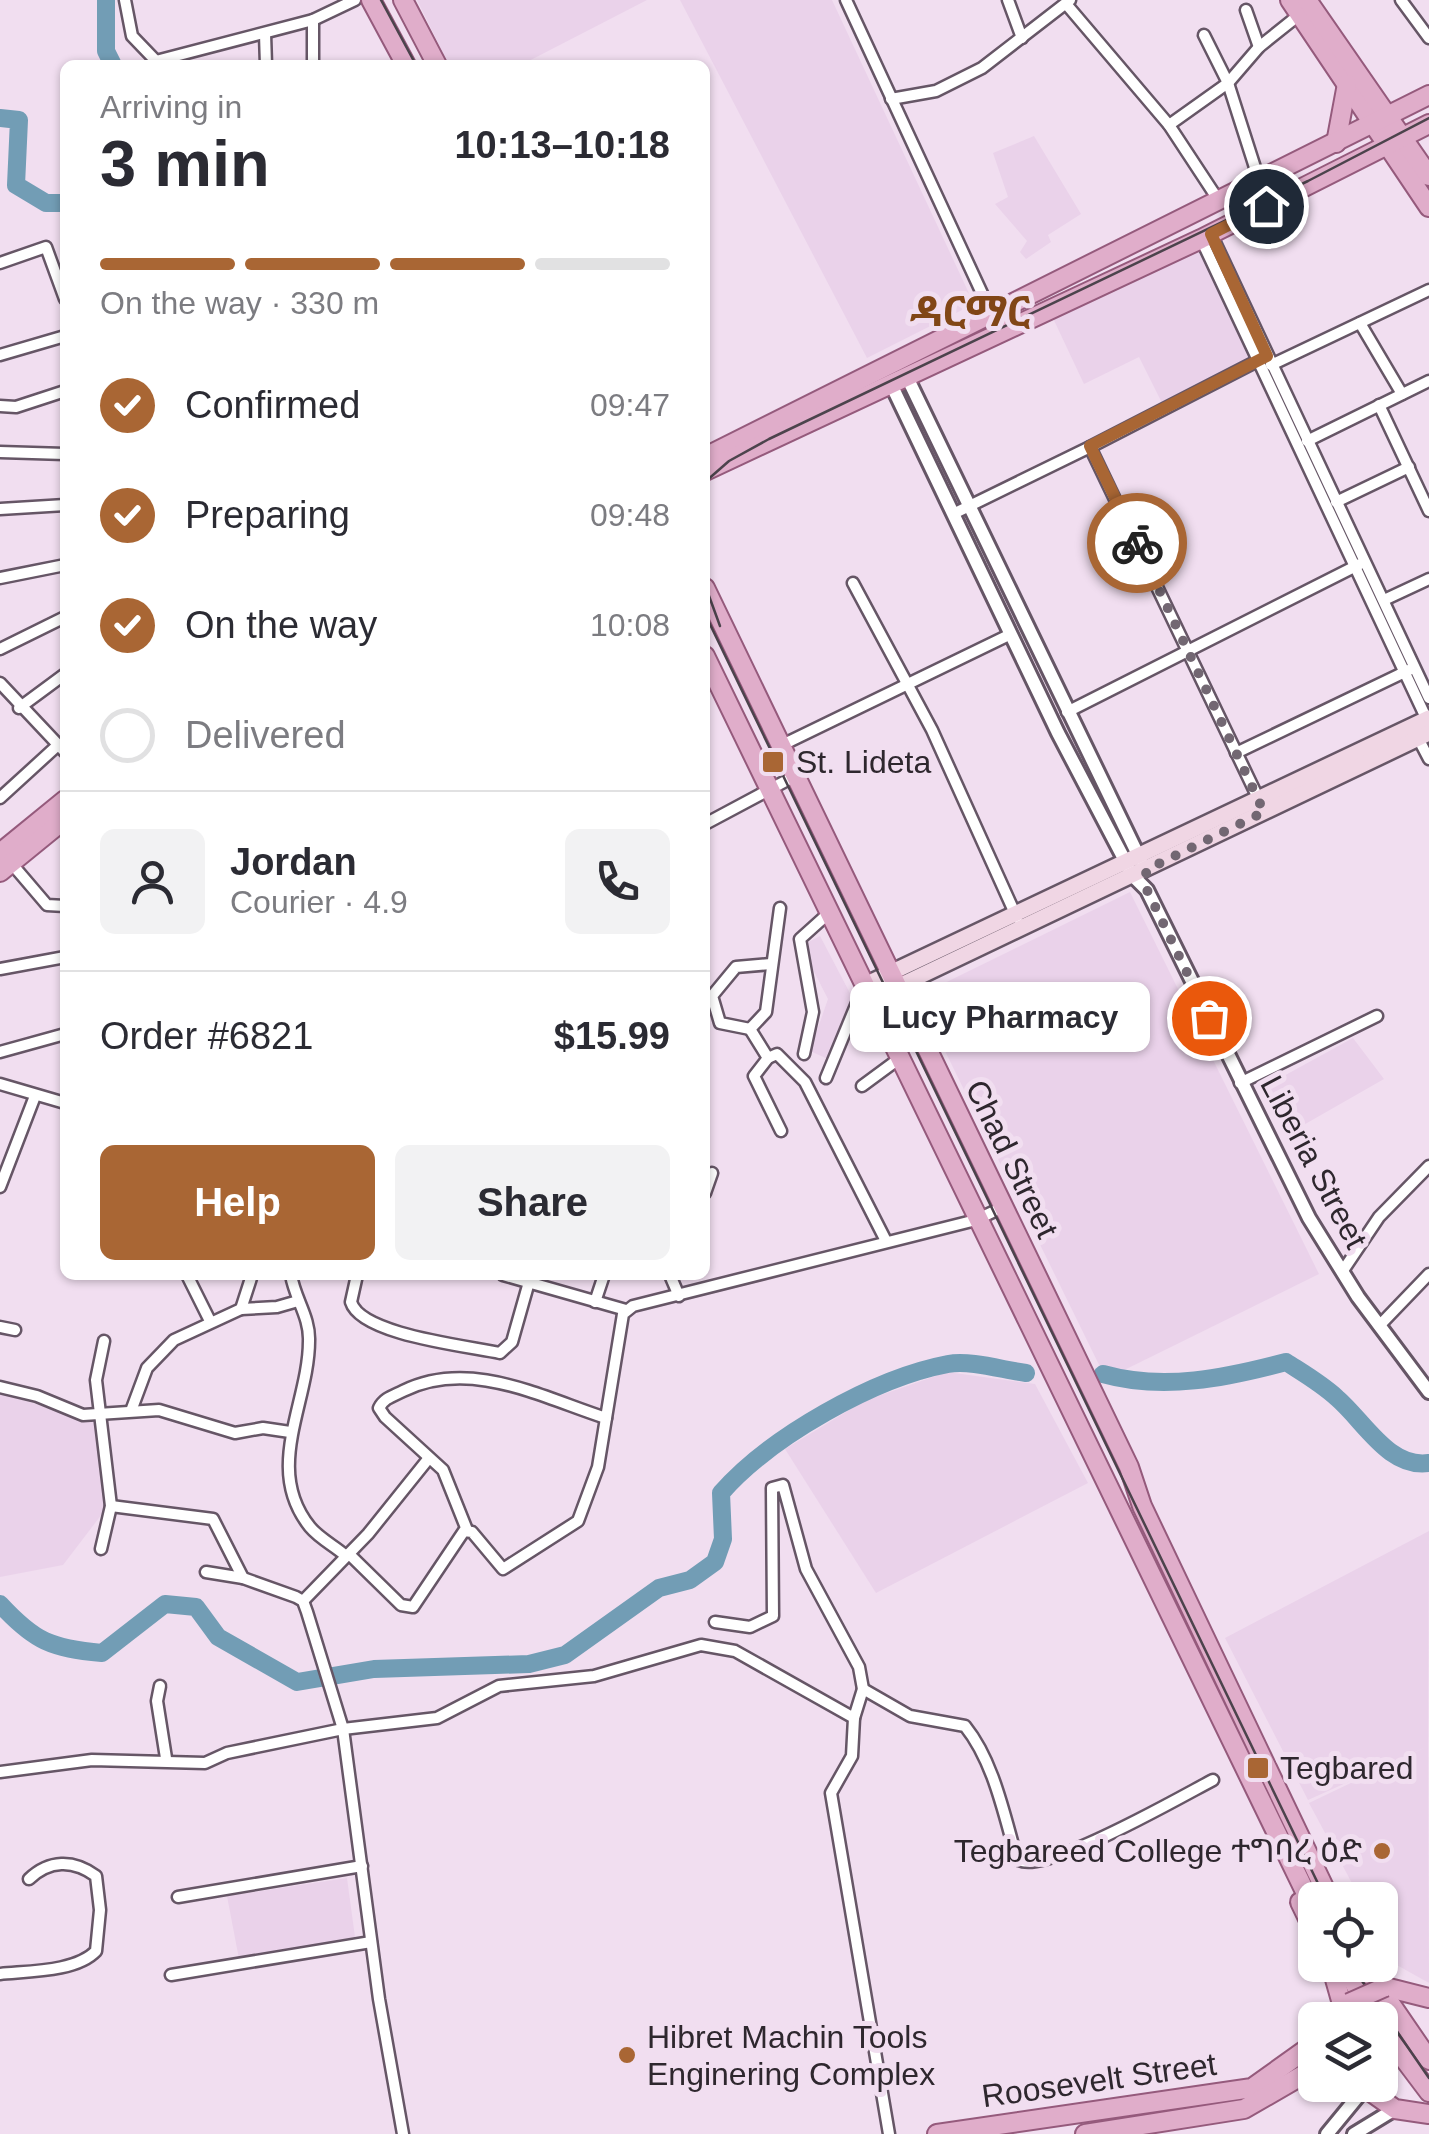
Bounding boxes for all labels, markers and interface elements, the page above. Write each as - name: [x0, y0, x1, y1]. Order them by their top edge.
- text: Arriving in: [100, 89, 242, 125]
- text: 10:13–10:18: [454, 124, 670, 166]
- text: 3 min: [100, 127, 270, 200]
- pin: [1224, 164, 1309, 249]
- icon: home: [1239, 179, 1294, 234]
- text: On the way · 330 m: [100, 285, 379, 321]
- district label: ዳርማር: [910, 288, 1030, 335]
- icon: check: [100, 378, 155, 433]
- text: Confirmed: [185, 384, 360, 426]
- text: 09:47: [590, 387, 670, 423]
- icon: check: [100, 488, 155, 543]
- courier: [1087, 493, 1187, 593]
- text: Preparing: [185, 494, 350, 536]
- text: 09:48: [590, 497, 670, 533]
- icon: bike: [1110, 516, 1165, 571]
- icon: check: [100, 598, 155, 653]
- text: On the way: [185, 604, 377, 646]
- text: 10:08: [590, 607, 670, 643]
- text: Delivered: [185, 714, 346, 756]
- place label: St. Lideta: [796, 744, 931, 780]
- marker: St. Lideta: [760, 749, 786, 775]
- button: person: [100, 829, 205, 934]
- button: phone: [565, 829, 670, 934]
- text: Jordan: [230, 841, 357, 883]
- text: Courier · 4.9: [230, 884, 408, 920]
- pin: [1167, 976, 1252, 1061]
- callout: Lucy Pharmacy: [849, 983, 1149, 1053]
- icon: bag: [1182, 991, 1237, 1046]
- text: Lucy Pharmacy: [882, 999, 1118, 1035]
- text: Order #6821: [100, 1015, 313, 1057]
- text: $15.99: [554, 1015, 670, 1057]
- street label: Liberia Street: [1253, 1070, 1375, 1255]
- street label: Chad Street: [958, 1074, 1066, 1244]
- button: Help: [100, 1145, 375, 1260]
- button: Share: [395, 1145, 670, 1260]
- place label: Tegbared: [1280, 1750, 1413, 1786]
- marker: Tegbared: [1245, 1755, 1271, 1781]
- place label: Tegbareed College ተግባረ ዕድ: [954, 1833, 1362, 1869]
- marker: Tegbareed College ተግባረ ዕድ: [1371, 1840, 1393, 1862]
- map controls: [1298, 1882, 1398, 2102]
- button: locate: [1298, 1882, 1398, 1982]
- button: layers: [1298, 2002, 1398, 2102]
- place label: Hibret Machin Tools Enginering Complex: [647, 2019, 935, 2092]
- marker: Hibret Machin Tools Enginering Complex: [616, 2044, 638, 2066]
- street label: Roosevelt Street: [979, 2046, 1219, 2114]

